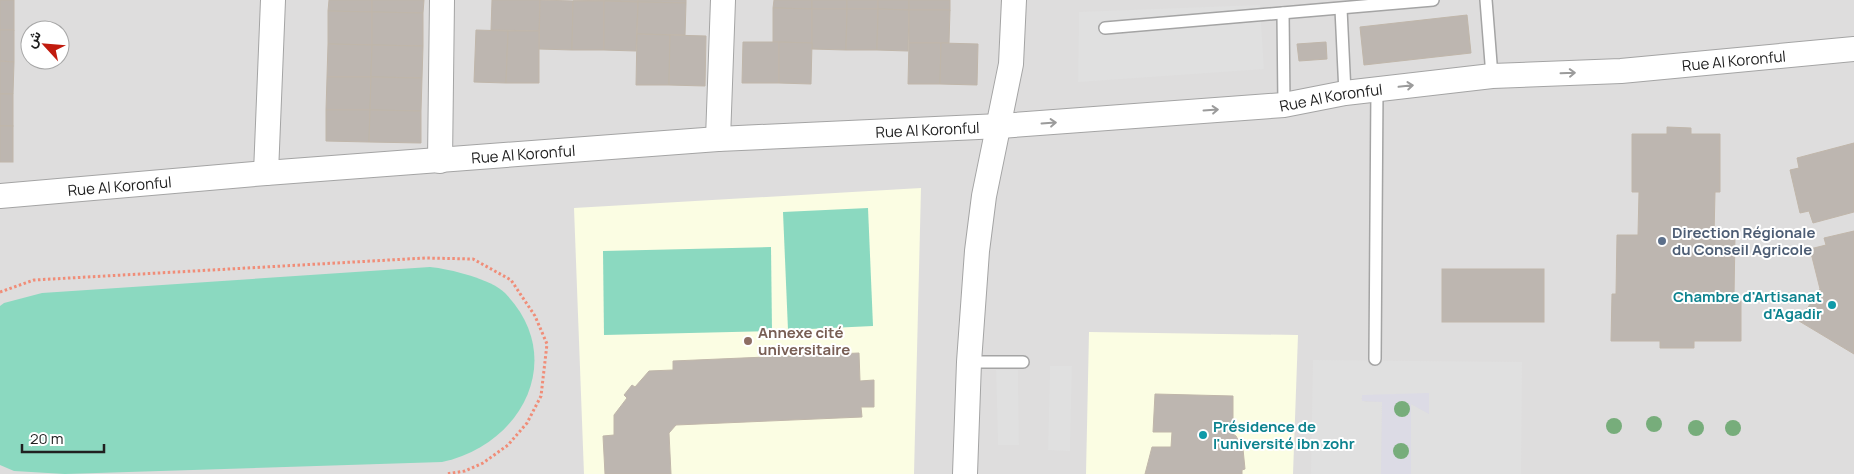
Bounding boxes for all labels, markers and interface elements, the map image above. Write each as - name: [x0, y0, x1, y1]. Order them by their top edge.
- north arrow: [20, 20, 70, 70]
- text: ش: [21, 27, 45, 51]
- street label: Rue Al Koronful: [1681, 45, 1787, 76]
- one-way arrow: [1560, 68, 1576, 78]
- street label: Rue Al Koronful: [1278, 78, 1384, 116]
- one-way arrow: [1398, 81, 1414, 91]
- one-way arrow: [1202, 106, 1218, 115]
- street label: Rue Al Koronful: [875, 116, 980, 142]
- one-way arrow: [1040, 118, 1056, 127]
- street label: Rue Al Koronful: [471, 139, 576, 168]
- street label: Rue Al Koronful: [67, 171, 172, 201]
- place label: Direction Régionale du Conseil Agricole: [1672, 222, 1815, 260]
- marker: Direction Régionale du Conseil Agricole: [1656, 235, 1668, 247]
- place label: Chambre d'Artisanat d'Agadir: [1673, 286, 1822, 324]
- marker: Chambre d'Artisanat d'Agadir: [1826, 299, 1838, 311]
- place label: Annexe cité universitaire: [758, 322, 850, 360]
- marker: Annexe cité universitaire: [742, 335, 754, 347]
- place label: Présidence de l'université ibn zohr: [1213, 416, 1355, 454]
- scale bar: [22, 422, 105, 454]
- text: 20 m: [30, 428, 63, 449]
- marker: Présidence de l'université ibn zohr: [1197, 429, 1209, 441]

